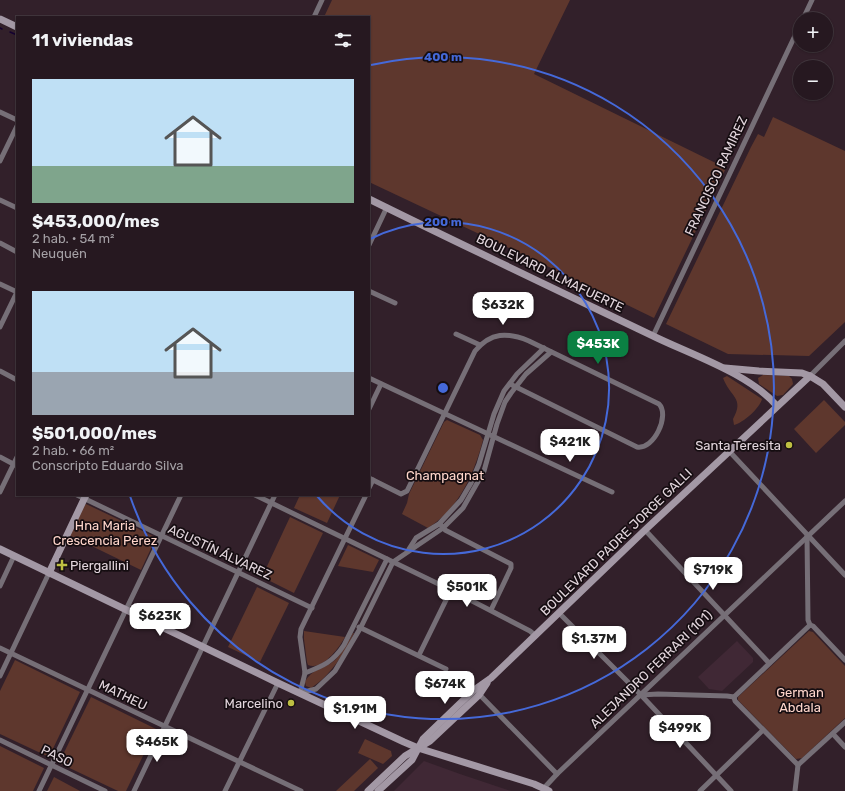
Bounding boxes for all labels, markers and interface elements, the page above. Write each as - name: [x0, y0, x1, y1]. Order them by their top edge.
- map controls: [793, 12, 833, 100]
- button: +: [793, 12, 833, 52]
- icon: filters: [332, 29, 354, 51]
- text: 11 viviendas: [32, 30, 133, 50]
- text: 400 m: [424, 50, 462, 64]
- button: −: [793, 60, 833, 100]
- icon: home: [157, 105, 229, 177]
- street label: FRANCISCO RAMIREZ: [682, 114, 750, 238]
- text: $453,000/mes: [32, 211, 159, 231]
- text: 200 m: [424, 215, 462, 229]
- text: 2 hab. · 54 m²: [32, 231, 114, 246]
- street label: BOULEVARD ALMAFUERTE: [474, 231, 626, 315]
- text: Neuquén: [32, 246, 87, 261]
- pin: $632K: [475, 292, 531, 326]
- text: $632K: [482, 297, 524, 312]
- icon: home: [157, 317, 229, 389]
- pin: $453K: [570, 331, 626, 365]
- text: $453K: [576, 336, 620, 351]
- centre of rings: [436, 381, 450, 395]
- text: $501,000/mes: [32, 423, 157, 443]
- pin: $421K: [542, 429, 598, 463]
- text: $421K: [549, 434, 591, 449]
- place label: Santa Teresita: [695, 438, 781, 453]
- marker: Santa Teresita: [784, 440, 794, 450]
- text: 2 hab. · 66 m²: [32, 443, 114, 458]
- text: Conscripto Eduardo Silva: [32, 458, 184, 473]
- street label: BOULEVARD PADRE JORGE GALLI: [537, 465, 695, 619]
- park label: Champagnat: [406, 468, 484, 484]
- park label: Hna Maria Crescencia Pérez: [53, 518, 158, 548]
- street label: AGUSTÍN ÁLVAREZ: [166, 521, 275, 583]
- pin: $719K: [685, 557, 741, 591]
- place label: Piergallini: [70, 558, 129, 574]
- marker: Piergallini: [57, 560, 67, 570]
- text: $719K: [693, 562, 733, 577]
- pin: $501K: [439, 574, 495, 608]
- text: $501K: [446, 579, 488, 594]
- pin: $623K: [132, 603, 188, 637]
- street label: ALEJANDRO FERRARI (101): [587, 607, 715, 731]
- text: $623K: [139, 608, 181, 623]
- pin: $1.37M: [561, 626, 627, 660]
- text: $1.37M: [571, 631, 617, 646]
- pin: $674K: [417, 671, 473, 705]
- text: $674K: [424, 676, 466, 691]
- street label: MATHEU: [96, 677, 150, 713]
- park label: German Abdala: [776, 685, 824, 715]
- place label: Marcelino: [225, 696, 283, 711]
- pin: $1.91M: [322, 696, 388, 730]
- marker: Marcelino: [286, 698, 296, 708]
- text: $1.91M: [333, 701, 377, 716]
- pin: $499K: [652, 715, 708, 749]
- text: $499K: [659, 720, 701, 735]
- pin: $465K: [129, 729, 185, 763]
- text: $465K: [135, 734, 179, 749]
- street label: PASO: [39, 742, 75, 770]

